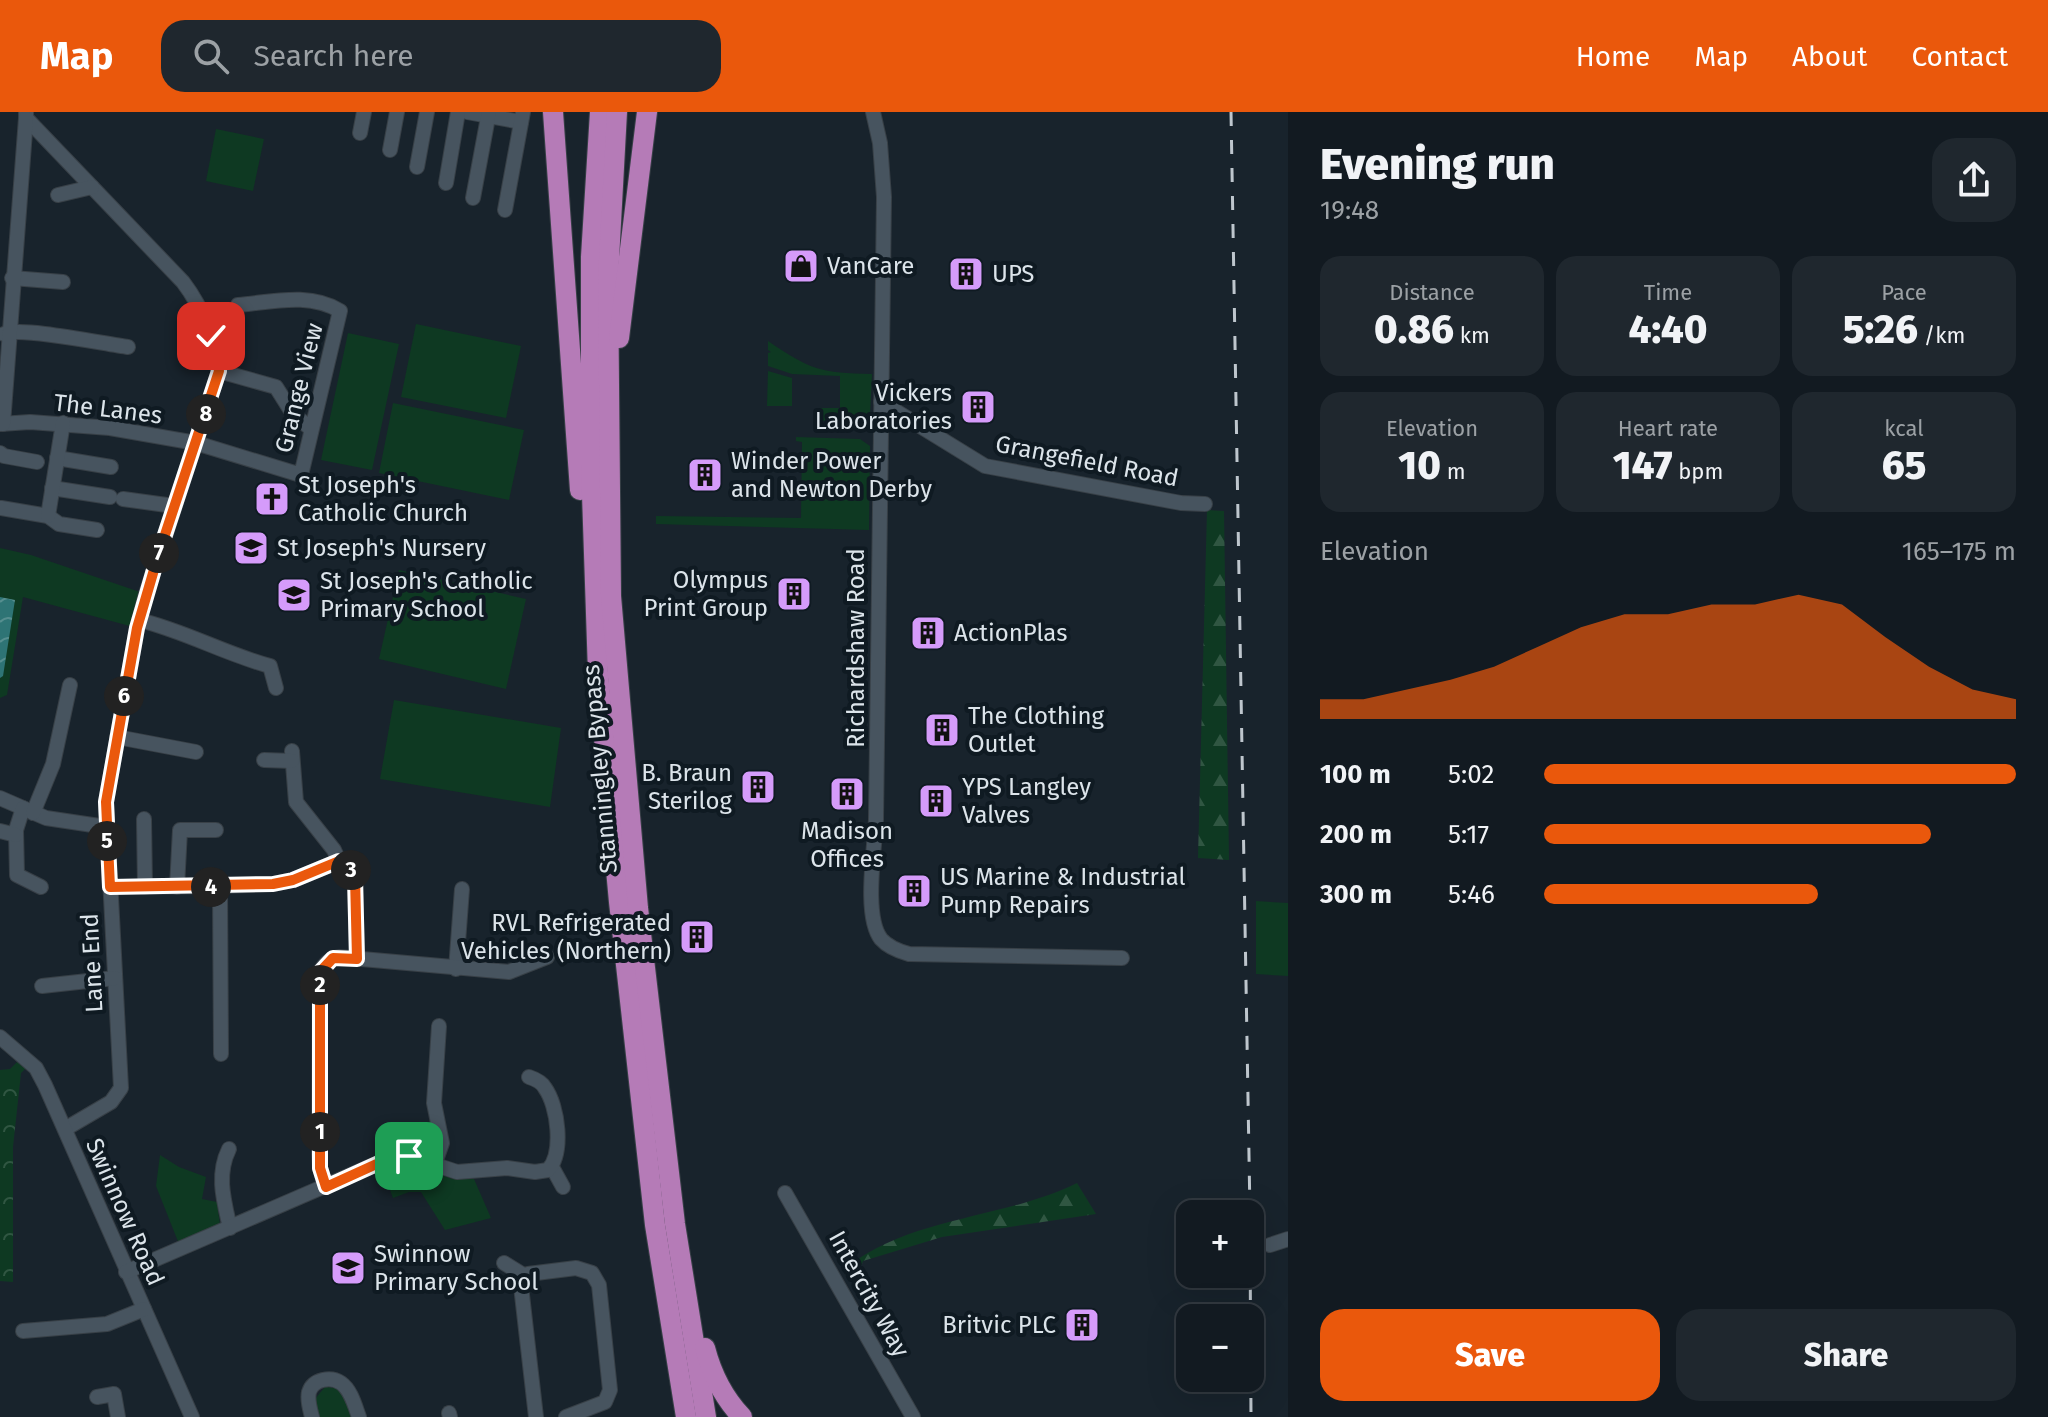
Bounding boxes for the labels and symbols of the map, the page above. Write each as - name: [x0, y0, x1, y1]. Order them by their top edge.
- shop icon: VanCare: [782, 247, 820, 285]
- place label: VanCare: [827, 252, 914, 280]
- building icon: UPS: [947, 255, 985, 293]
- place label: UPS: [992, 260, 1034, 288]
- pin: [177, 302, 245, 370]
- street label: Grange View: [269, 320, 329, 456]
- place label: Vickers Laboratories: [815, 379, 952, 435]
- street label: The Lanes: [52, 388, 164, 430]
- building icon: Vickers Laboratories: [959, 388, 997, 426]
- pin: 8: [186, 394, 226, 434]
- street label: Grangefield Road: [993, 430, 1181, 492]
- place label: Winder Power and Newton Derby: [731, 447, 932, 503]
- building icon: Winder Power and Newton Derby: [686, 456, 724, 494]
- place label: St Joseph's Catholic Church: [298, 471, 468, 527]
- church icon: St Joseph's Catholic Church: [253, 480, 291, 518]
- school or university icon: St Joseph's Nursery: [232, 529, 270, 567]
- pin: 7: [139, 533, 179, 573]
- place label: St Joseph's Nursery: [277, 534, 486, 562]
- street label: Richardshaw Road: [842, 548, 870, 748]
- place label: Olympus Print Group: [643, 566, 768, 622]
- place label: St Joseph's Catholic Primary School: [320, 567, 533, 623]
- building icon: Olympus Print Group: [775, 575, 813, 613]
- school or university icon: St Joseph's Catholic Primary School: [275, 576, 313, 614]
- building icon: ActionPlas: [909, 614, 947, 652]
- place label: ActionPlas: [954, 619, 1067, 647]
- street label: Stanningley Bypass: [577, 663, 623, 875]
- pin: 6: [104, 676, 144, 716]
- place label: The Clothing Outlet: [968, 702, 1105, 758]
- building icon: The Clothing Outlet: [923, 711, 961, 749]
- place label: B. Braun Sterilog: [641, 759, 733, 815]
- building icon: B. Braun Sterilog: [739, 768, 777, 806]
- place label: YPS Langley Valves: [962, 773, 1091, 829]
- building icon: Madison Offices: [828, 775, 866, 813]
- building icon: YPS Langley Valves: [917, 782, 955, 820]
- place label: Madison Offices: [801, 817, 893, 873]
- pin: 5: [87, 821, 127, 861]
- pin: 3: [331, 850, 371, 890]
- place label: US Marine & Industrial Pump Repairs: [940, 863, 1186, 919]
- pin: 4: [191, 867, 231, 907]
- building icon: US Marine & Industrial Pump Repairs: [895, 872, 933, 910]
- place label: RVL Refrigerated Vehicles (Northern): [461, 909, 671, 965]
- street label: Lane End: [75, 913, 109, 1013]
- building icon: RVL Refrigerated Vehicles (Northern): [678, 918, 716, 956]
- pin: 2: [300, 965, 340, 1005]
- pin: 1: [300, 1112, 340, 1152]
- pin: [375, 1122, 443, 1190]
- street label: Swinnow Road: [80, 1134, 170, 1290]
- street label: Intercity Way: [823, 1226, 915, 1362]
- place label: Swinnow Primary School: [374, 1240, 538, 1296]
- school or university icon: Swinnow Primary School: [329, 1249, 367, 1287]
- building icon: Britvic PLC: [1063, 1306, 1101, 1344]
- place label: Britvic PLC: [942, 1311, 1056, 1339]

